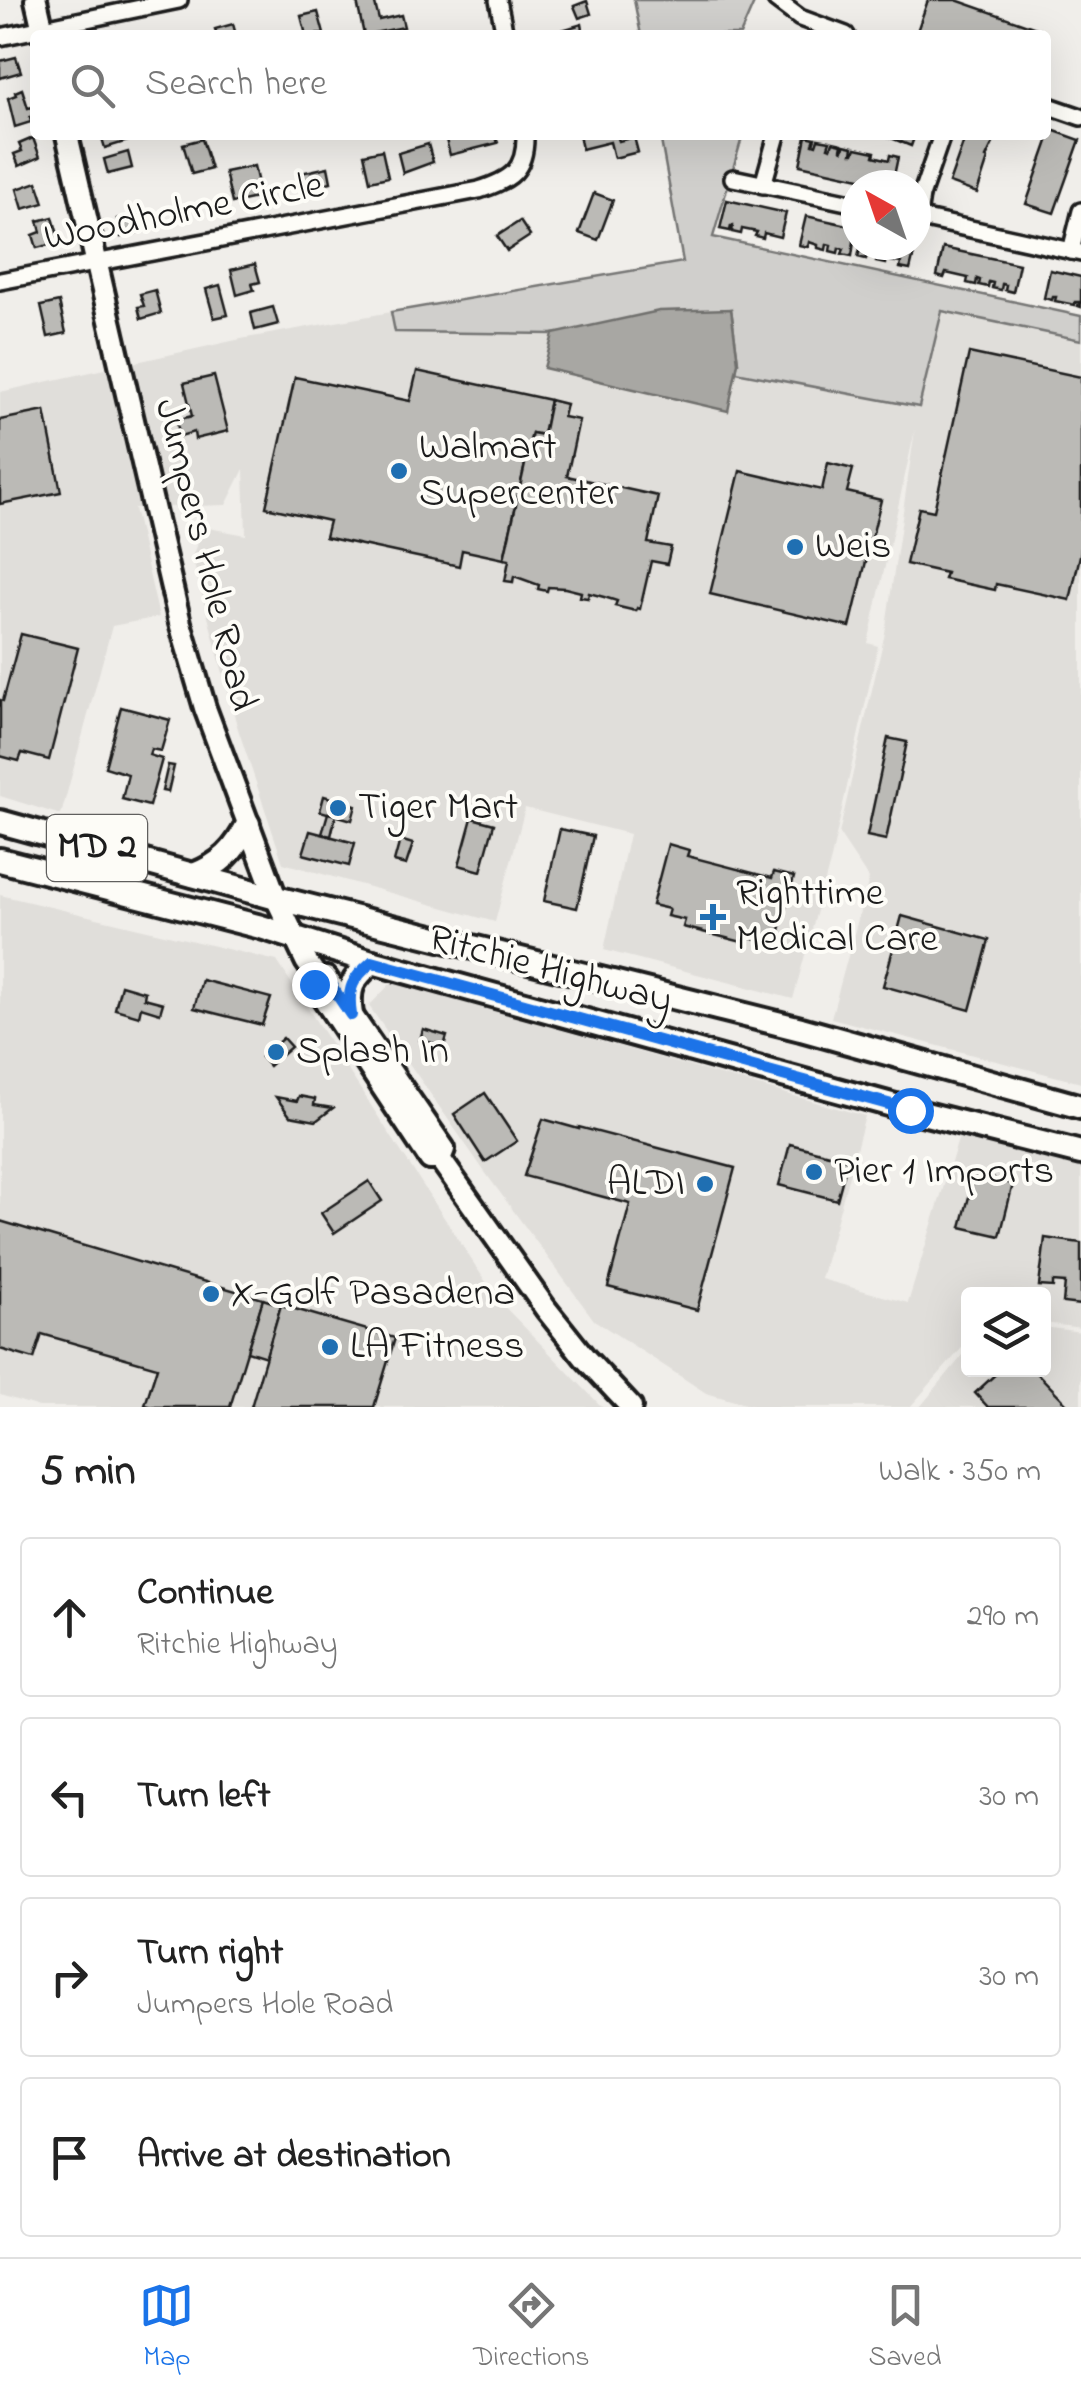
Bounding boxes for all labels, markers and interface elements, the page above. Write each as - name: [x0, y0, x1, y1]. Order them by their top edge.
- search box: [30, 30, 1051, 140]
- text: Search here: [145, 57, 327, 113]
- icon: search: [65, 58, 120, 113]
- street label: Woodholme Circle: [39, 157, 329, 269]
- north arrow: [841, 170, 931, 260]
- street label: Jumpers Hole Road: [137, 392, 271, 718]
- place label: Walmart Supercenter: [419, 419, 619, 524]
- marker: Walmart Supercenter: [388, 460, 410, 482]
- place label: Weis: [815, 518, 891, 577]
- marker: Weis: [784, 536, 806, 558]
- place label: Tiger Mart: [358, 779, 518, 838]
- marker: Tiger Mart: [327, 797, 349, 819]
- road number: MD 2: [47, 815, 147, 881]
- place label: Righttime Medical Care: [736, 865, 938, 970]
- marker: Righttime Medical Care: [700, 904, 726, 930]
- street label: Ritchie Highway: [421, 910, 679, 1032]
- route end: [292, 962, 338, 1008]
- place label: Splash In: [296, 1023, 449, 1082]
- marker: Splash In: [265, 1041, 287, 1063]
- route start: [888, 1088, 934, 1134]
- place label: Pier 1 Imports: [834, 1143, 1054, 1202]
- place label: ALDI: [607, 1155, 685, 1214]
- marker: Pier 1 Imports: [803, 1161, 825, 1183]
- marker: ALDI: [694, 1173, 716, 1195]
- place label: X-Golf Pasadena: [231, 1265, 515, 1324]
- marker: X-Golf Pasadena: [200, 1283, 222, 1305]
- map controls: [961, 1287, 1051, 1377]
- button: layers: [961, 1287, 1051, 1377]
- place label: LA Fitness: [350, 1318, 524, 1377]
- marker: LA Fitness: [319, 1336, 341, 1358]
- text: 5 min: [40, 1442, 135, 1503]
- text: Walk · 350 m: [879, 1449, 1041, 1496]
- text: Continue: [137, 1566, 273, 1622]
- icon: ahead: [42, 1590, 97, 1645]
- text: 290 m: [967, 1594, 1039, 1641]
- text: Ritchie Highway: [137, 1622, 337, 1669]
- text: Turn left: [137, 1769, 270, 1825]
- icon: left: [42, 1770, 97, 1825]
- text: 30 m: [979, 1774, 1039, 1821]
- text: Turn right: [137, 1926, 283, 1982]
- icon: right: [42, 1950, 97, 2005]
- text: 30 m: [979, 1954, 1039, 2001]
- text: Jumpers Hole Road: [137, 1982, 393, 2029]
- text: Arrive at destination: [137, 2129, 451, 2185]
- icon: arrive: [42, 2130, 97, 2185]
- tab: Map: [139, 2278, 194, 2379]
- tab: Directions: [473, 2278, 590, 2379]
- tab: Saved: [869, 2278, 942, 2379]

